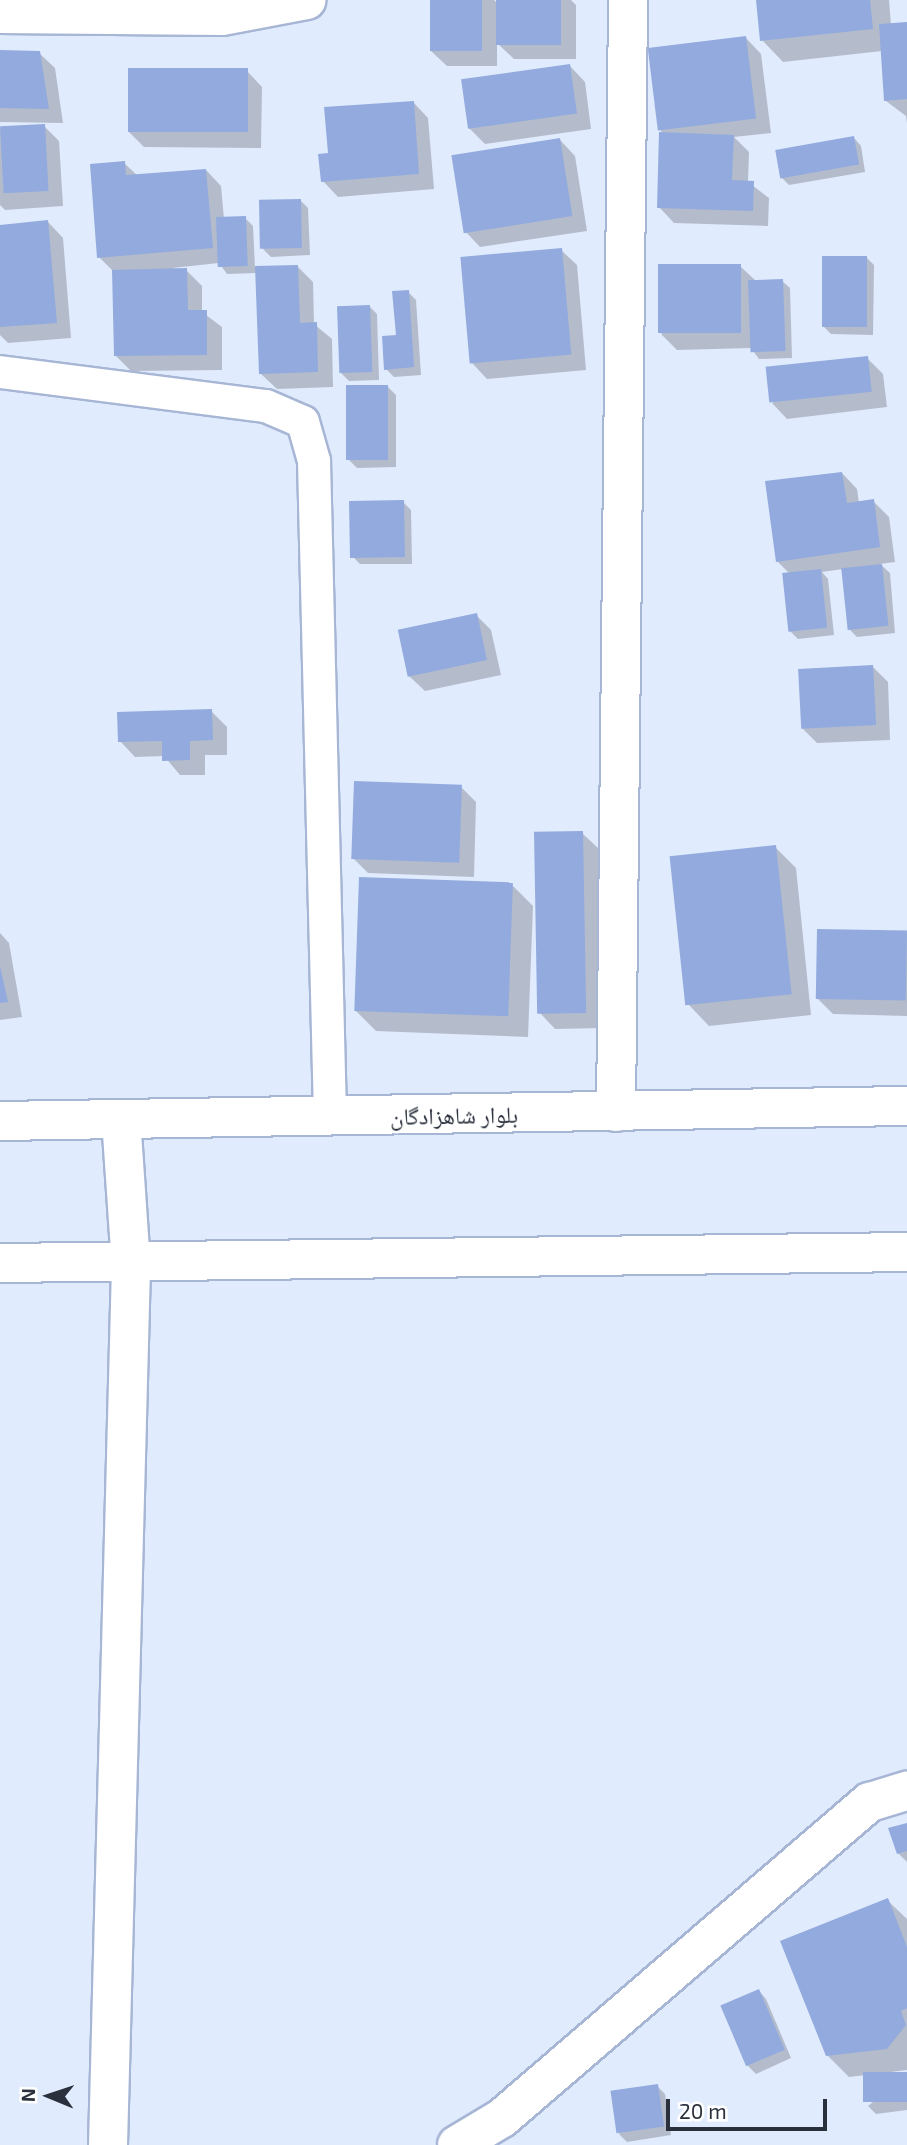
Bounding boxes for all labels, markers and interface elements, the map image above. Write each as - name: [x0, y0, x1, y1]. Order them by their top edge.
- street label: بلوار شاهزادگان: [390, 1100, 518, 1130]
- north arrow: [14, 2061, 84, 2131]
- scale bar: [669, 2086, 830, 2130]
- text: N: [16, 2088, 39, 2103]
- text: 20 m: [679, 2098, 727, 2123]

